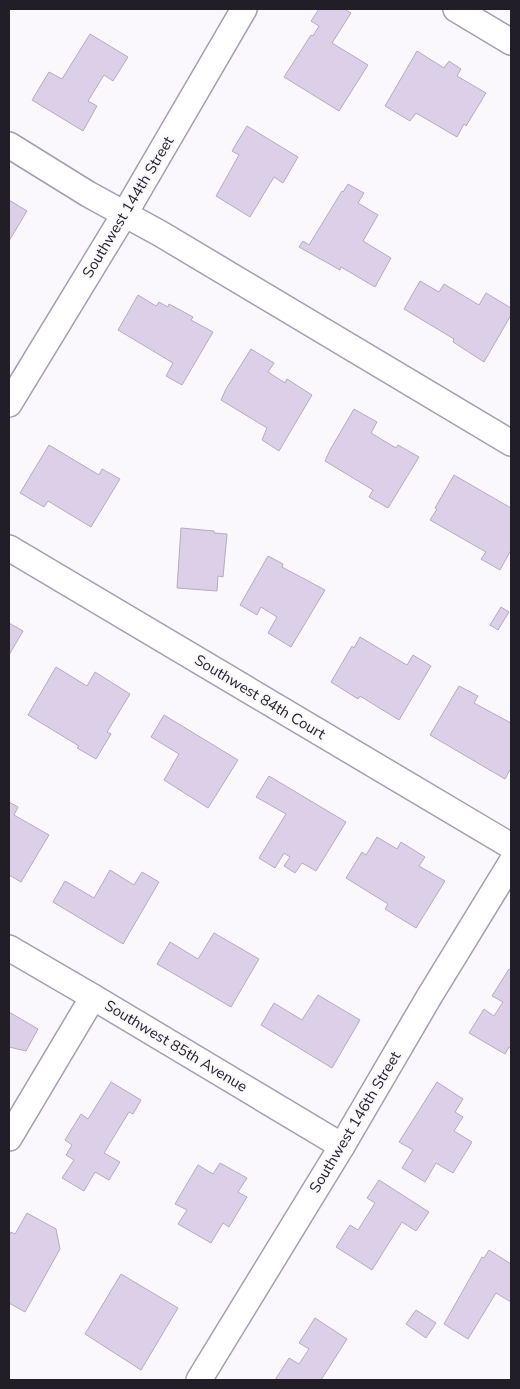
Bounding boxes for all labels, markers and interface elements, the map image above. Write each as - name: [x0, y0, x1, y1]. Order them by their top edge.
- street label: Southwest 144th Street: [78, 132, 179, 282]
- street label: Southwest 84th Court: [191, 650, 330, 744]
- street label: Southwest 85th Avenue: [101, 995, 251, 1097]
- street label: Southwest 146th Street: [305, 1047, 406, 1197]

